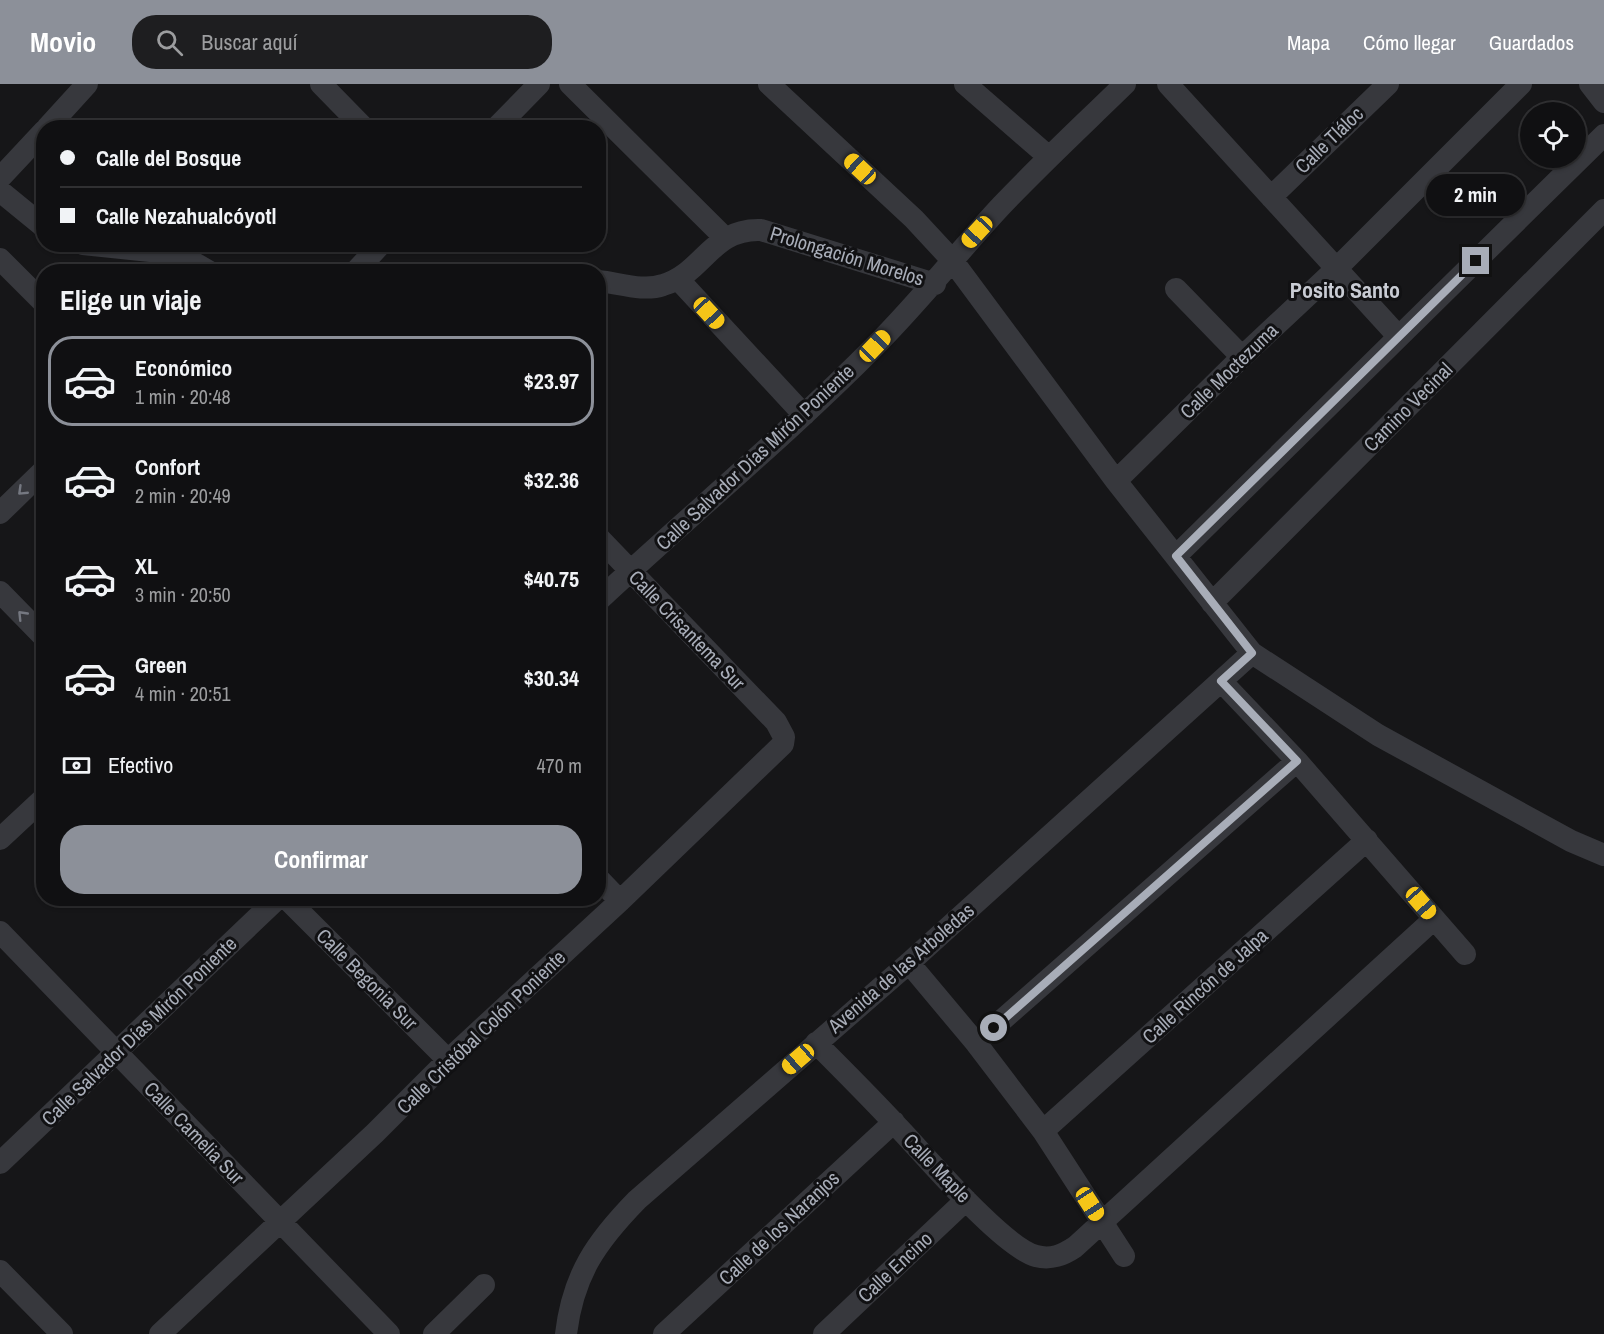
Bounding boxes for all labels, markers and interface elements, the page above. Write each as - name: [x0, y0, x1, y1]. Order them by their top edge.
- search box: [132, 15, 552, 69]
- text: Movio: [30, 23, 96, 61]
- icon: search: [153, 26, 186, 59]
- text: Buscar aquí: [201, 27, 298, 57]
- text: Mapa: [1287, 28, 1330, 57]
- text: Cómo llegar: [1363, 28, 1456, 57]
- text: Guardados: [1489, 28, 1574, 57]
- street label: Calle Tláloc: [1289, 100, 1369, 179]
- map controls: [1520, 102, 1586, 168]
- button: locate: [1520, 102, 1586, 168]
- text: Calle del Bosque: [96, 143, 241, 173]
- car: [841, 150, 879, 188]
- callout: 2 min: [1426, 174, 1526, 216]
- text: 2 min: [1454, 181, 1497, 208]
- text: Calle Nezahualcóyotl: [96, 201, 276, 231]
- car: [958, 213, 996, 251]
- street label: Prolongación Morelos: [767, 219, 927, 292]
- route end: [1462, 247, 1489, 274]
- district label: Posito Santo: [1290, 275, 1400, 305]
- text: Elige un viaje: [60, 282, 202, 318]
- car: [690, 294, 728, 332]
- street label: Calle Moctezuma: [1174, 317, 1284, 424]
- car: [856, 327, 894, 365]
- text: Económico: [135, 353, 232, 383]
- icon: car: [63, 354, 117, 408]
- street label: Camino Vecinal: [1357, 356, 1458, 457]
- street label: Calle Salvador Días Mirón Poniente: [650, 358, 860, 556]
- text: $23.97: [524, 366, 579, 396]
- text: 1 min · 20:48: [135, 383, 231, 410]
- text: Confort: [135, 452, 200, 482]
- icon: car: [63, 453, 117, 507]
- text: $32.36: [524, 465, 579, 495]
- text: 2 min · 20:49: [135, 482, 231, 509]
- one-way arrow: [18, 484, 29, 495]
- text: XL: [135, 551, 158, 581]
- icon: car: [63, 552, 117, 606]
- text: $40.75: [524, 564, 579, 594]
- street label: Calle Crisantema Sur: [623, 564, 752, 696]
- text: 3 min · 20:50: [135, 581, 231, 608]
- one-way arrow: [18, 611, 29, 622]
- text: Green: [135, 650, 187, 680]
- icon: car: [63, 651, 117, 705]
- text: $30.34: [524, 663, 579, 693]
- text: 4 min · 20:51: [135, 680, 231, 707]
- icon: cash: [60, 749, 93, 782]
- text: Efectivo: [108, 750, 173, 780]
- text: 470 m: [536, 752, 582, 779]
- button: Confirmar: [60, 825, 582, 894]
- car: [1402, 884, 1440, 922]
- street label: Avenida de las Arboledas: [821, 897, 980, 1039]
- street label: Calle Begonia Sur: [311, 922, 424, 1036]
- street label: Calle Rincón de Jalpa: [1136, 922, 1273, 1049]
- street label: Calle Salvador Días Mirón Poniente: [35, 930, 242, 1131]
- street label: Calle Cristóbal Colón Poniente: [390, 944, 571, 1120]
- route start: [980, 1014, 1007, 1041]
- car: [779, 1040, 817, 1078]
- street label: Calle Camelia Sur: [138, 1075, 251, 1190]
- street label: Calle Maple: [898, 1127, 977, 1208]
- street label: Calle de los Naranjos: [712, 1165, 845, 1291]
- car: [1073, 1184, 1107, 1224]
- street label: Calle Encino: [851, 1225, 938, 1308]

